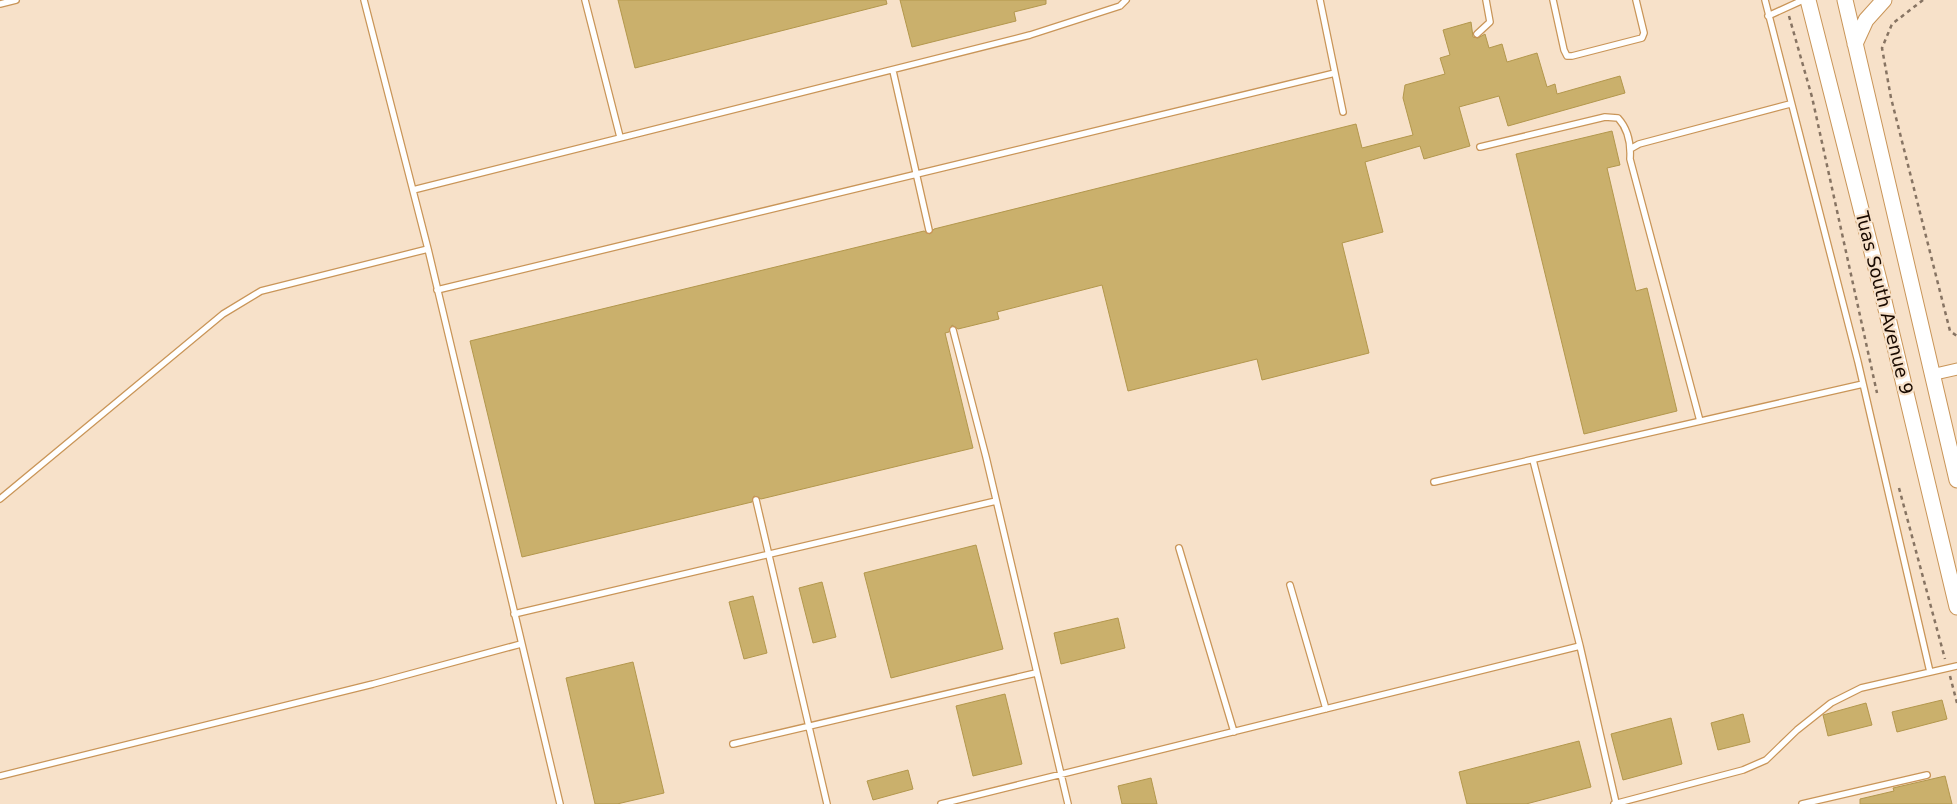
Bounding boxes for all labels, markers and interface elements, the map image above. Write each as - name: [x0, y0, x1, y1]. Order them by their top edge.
- street label: Tuas South Avenue 9: [1851, 208, 1917, 397]

